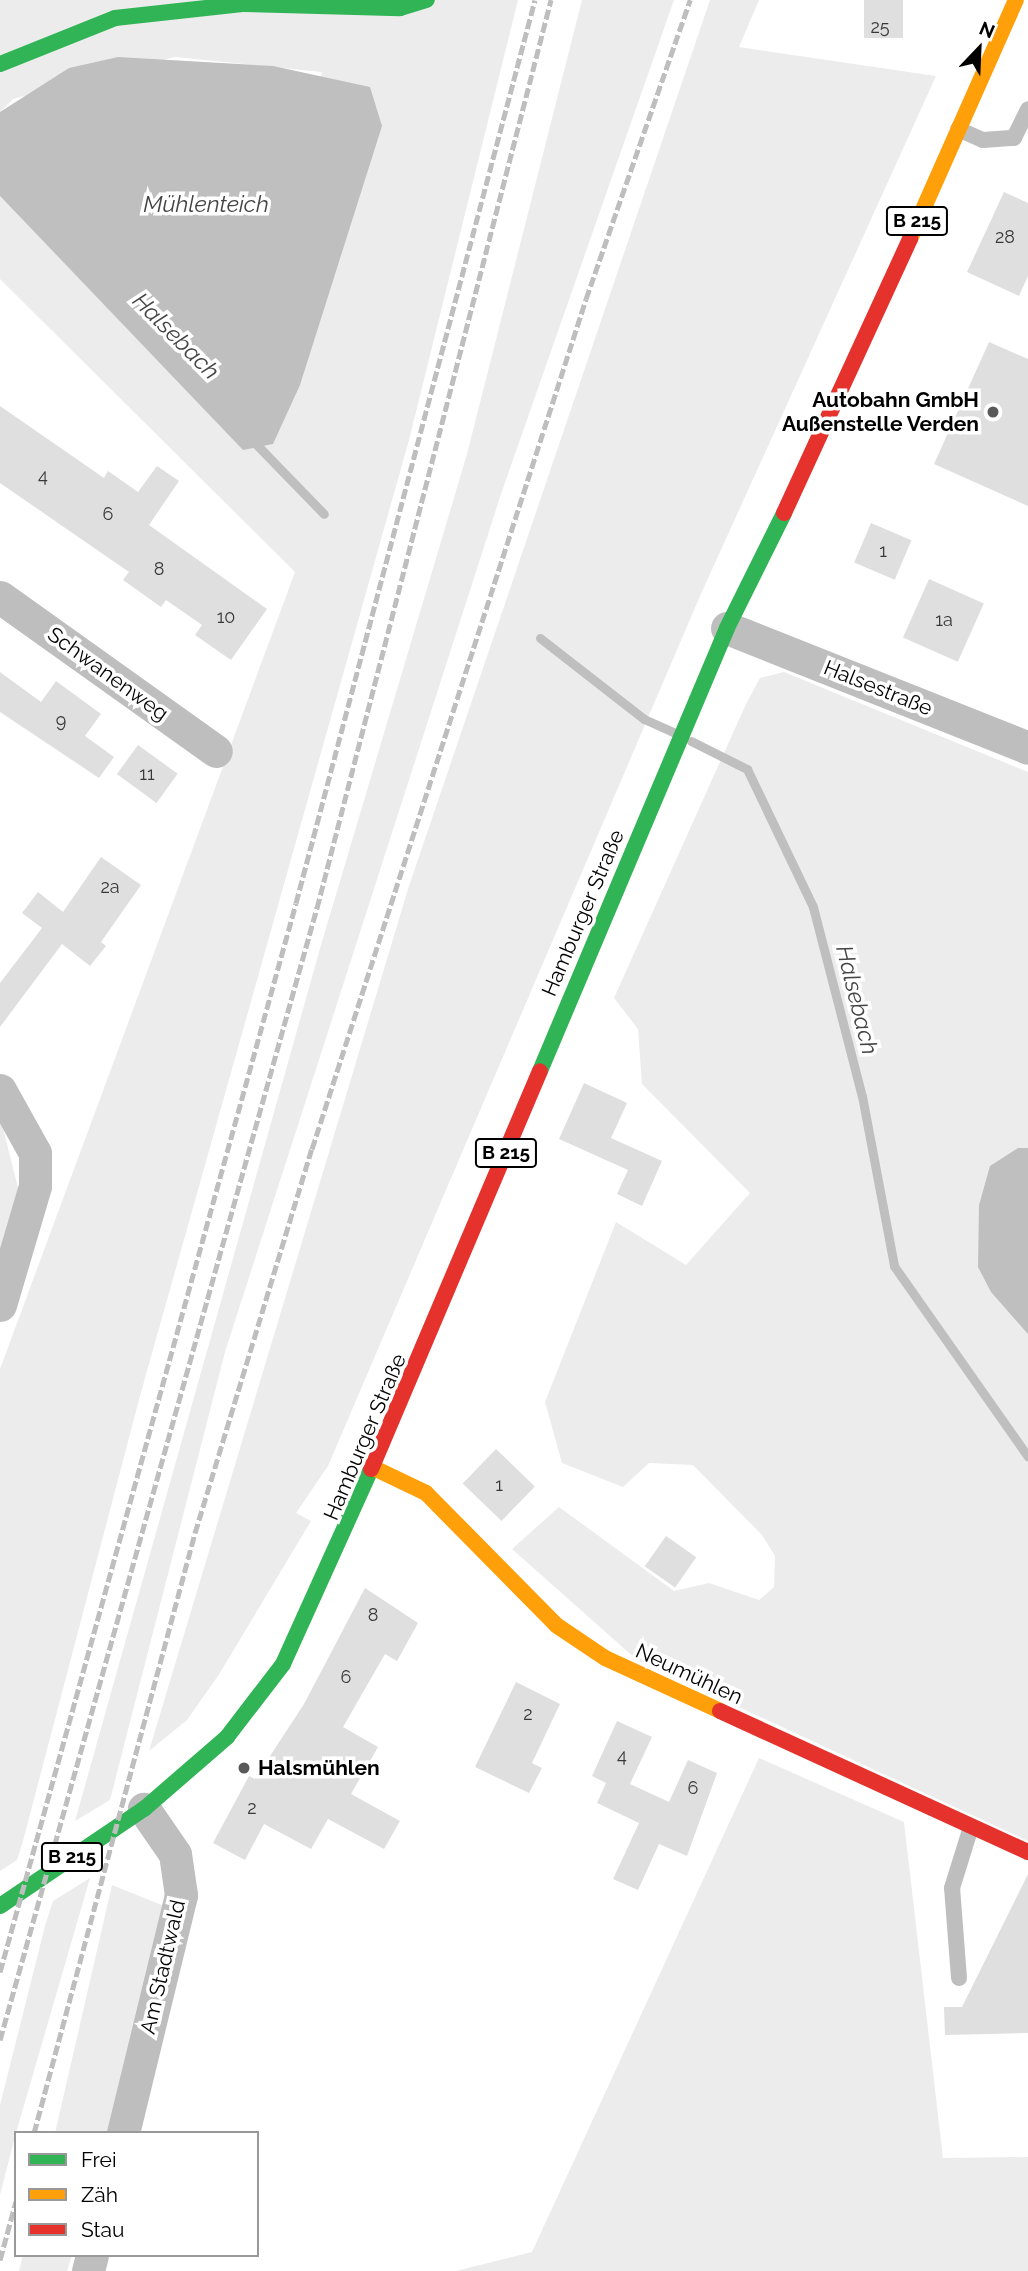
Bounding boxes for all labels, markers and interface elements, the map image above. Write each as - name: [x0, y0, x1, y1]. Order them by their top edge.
- north arrow: [944, 14, 1014, 84]
- house number: 25: [870, 16, 890, 38]
- text: N: [976, 17, 998, 43]
- water label: Mühlenteich: [143, 190, 269, 218]
- road number: B 215: [886, 206, 948, 236]
- house number: 28: [995, 226, 1015, 248]
- water label: Halsebach: [127, 287, 225, 385]
- place label: Autobahn GmbH Außenstelle Verden: [781, 387, 979, 437]
- marker: Autobahn GmbH Außenstelle Verden: [985, 404, 1001, 420]
- house number: 4: [38, 465, 48, 487]
- house number: 6: [103, 503, 113, 525]
- house number: 1: [879, 540, 887, 562]
- house number: 8: [154, 558, 164, 580]
- house number: 10: [217, 606, 235, 628]
- house number: 1a: [935, 609, 953, 631]
- street label: Schwanenweg: [43, 622, 173, 726]
- street label: Halsestraße: [820, 655, 936, 721]
- house number: 9: [56, 710, 66, 732]
- house number: 11: [139, 763, 155, 785]
- street label: Hamburger Straße: [536, 826, 630, 1000]
- house number: 2a: [100, 876, 120, 898]
- water label: Halsebach: [830, 943, 884, 1057]
- road number: B 215: [475, 1138, 538, 1168]
- street label: Hamburger Straße: [318, 1350, 412, 1524]
- house number: 1: [495, 1474, 503, 1496]
- house number: 8: [368, 1604, 378, 1626]
- street label: Neumühlen: [632, 1638, 746, 1710]
- house number: 6: [341, 1666, 351, 1688]
- house number: 2: [523, 1703, 533, 1725]
- house number: 4: [617, 1745, 627, 1767]
- place label: Halsmühlen: [258, 1755, 380, 1781]
- marker: Halsmühlen: [236, 1760, 252, 1776]
- house number: 6: [688, 1777, 698, 1799]
- house number: 2: [247, 1797, 257, 1819]
- road number: B 215: [41, 1842, 104, 1872]
- street label: Am Stadtwald: [135, 1897, 191, 2037]
- legend: [14, 2131, 259, 2257]
- text: Frei: [81, 2147, 117, 2172]
- text: Zäh: [81, 2182, 118, 2207]
- text: Stau: [81, 2217, 125, 2242]

